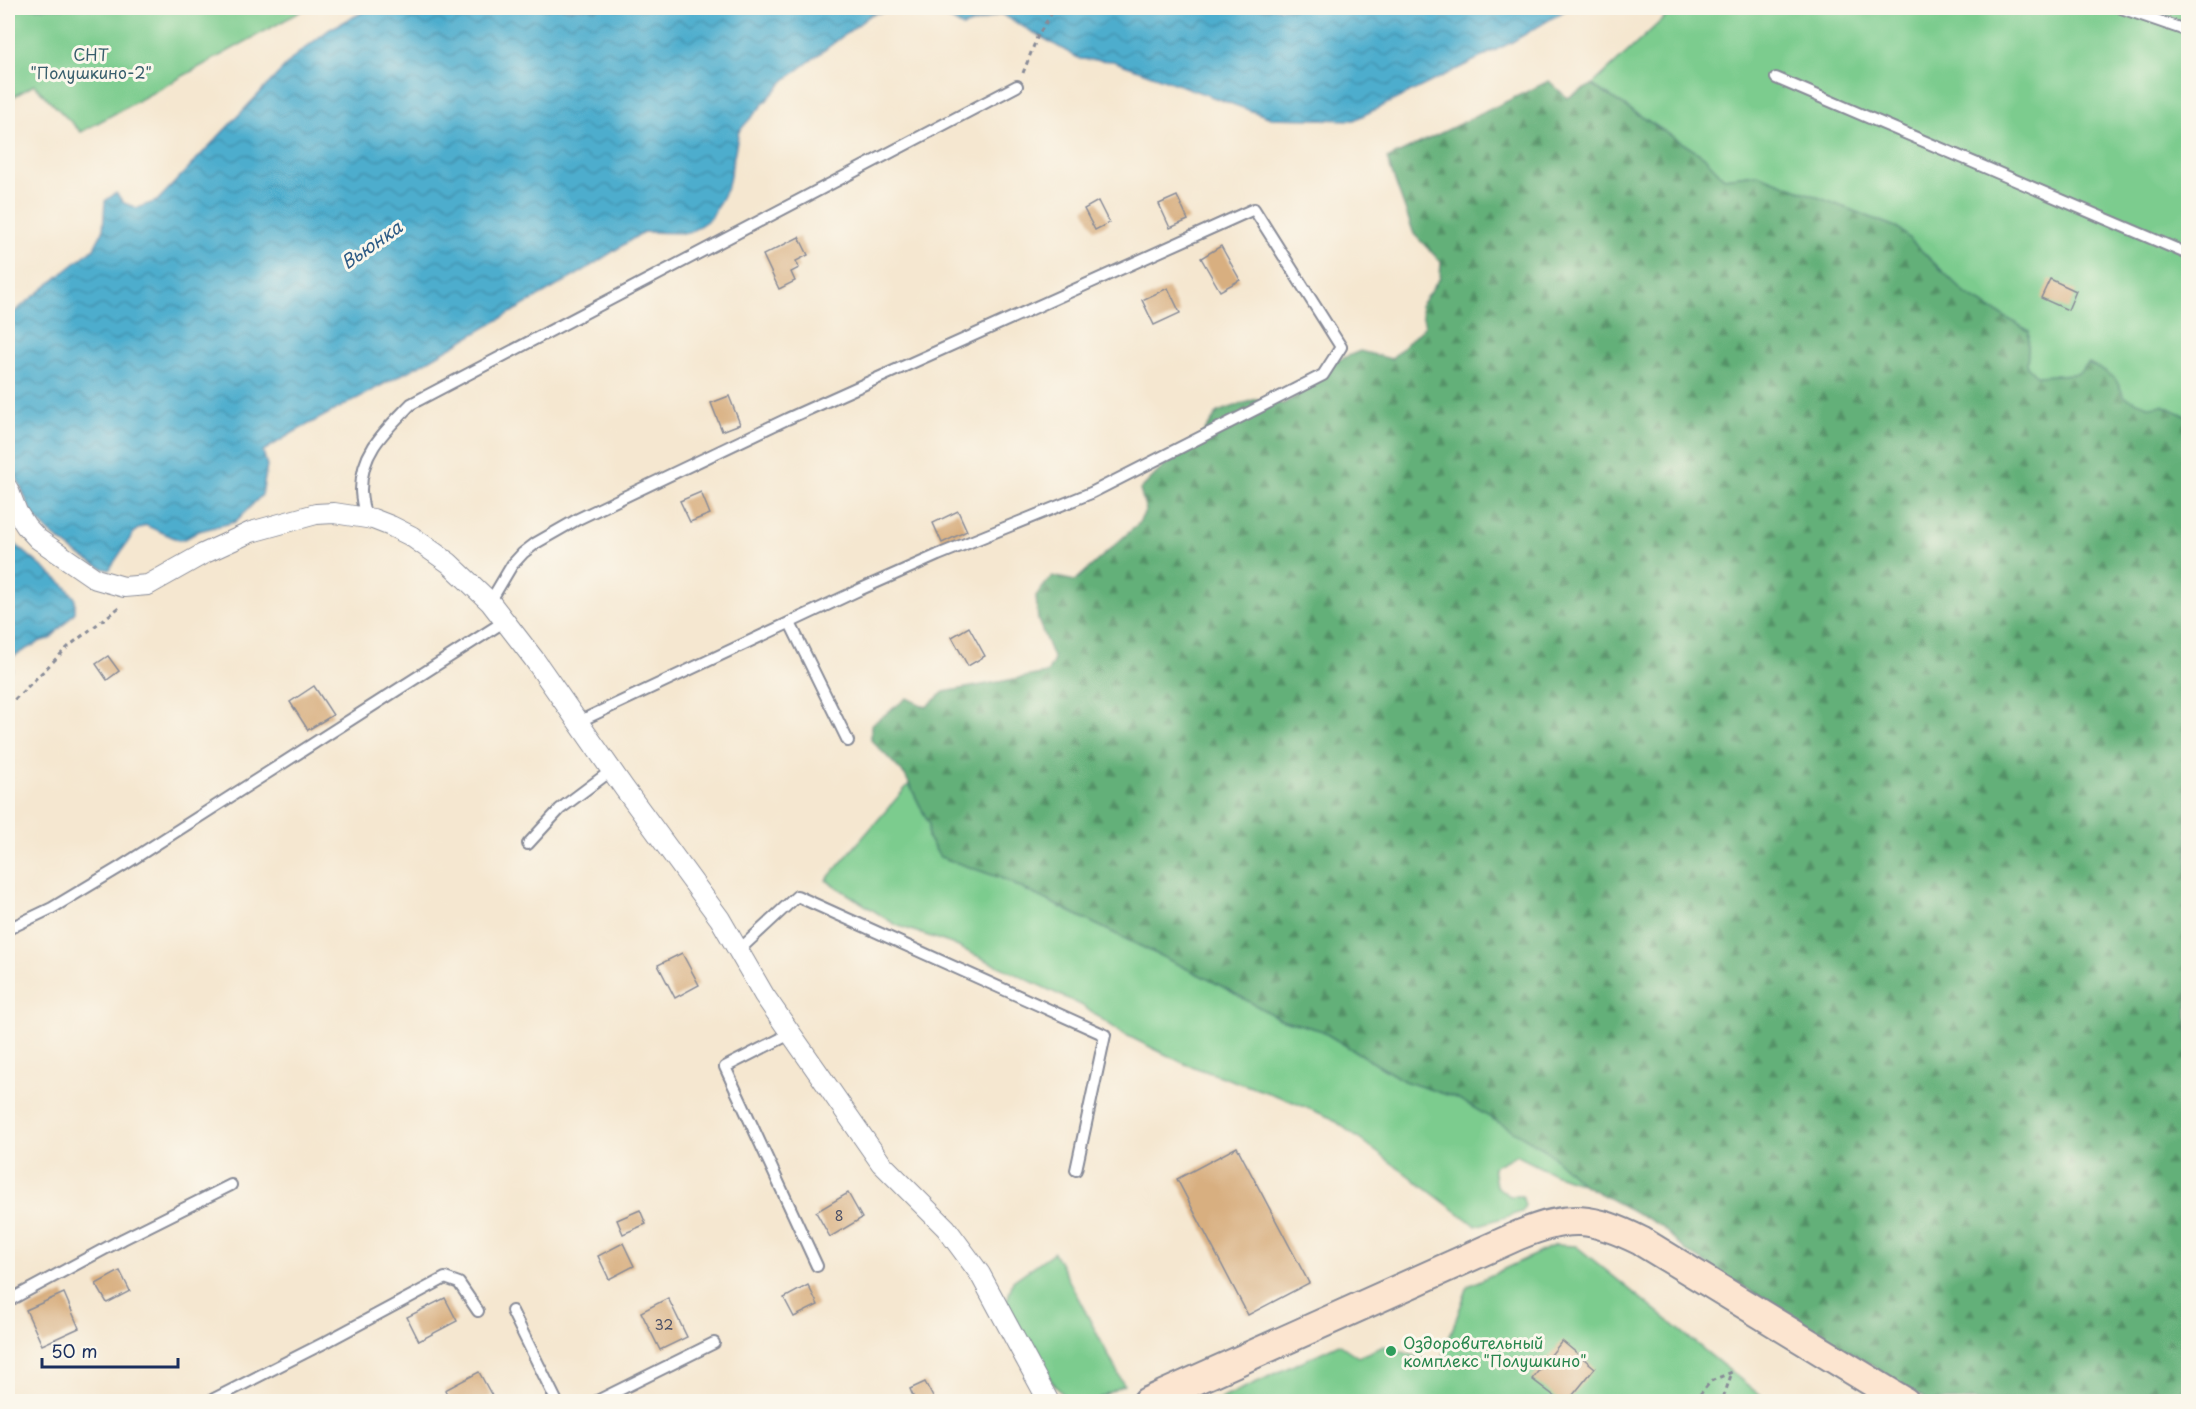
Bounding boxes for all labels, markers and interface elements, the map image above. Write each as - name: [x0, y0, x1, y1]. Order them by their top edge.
- park label: СНТ "Полушкино-2": [30, 42, 152, 84]
- water label: Вьюнка: [335, 213, 408, 275]
- house number: 8: [835, 1205, 843, 1226]
- house number: 32: [655, 1314, 673, 1335]
- place label: Оздоровительный комплекс "Полушкино": [1403, 1330, 1587, 1372]
- scale bar: [42, 1331, 178, 1369]
- text: 50 m: [51, 1337, 98, 1364]
- marker: Оздоровительный комплекс "Полушкино": [1384, 1344, 1398, 1358]

